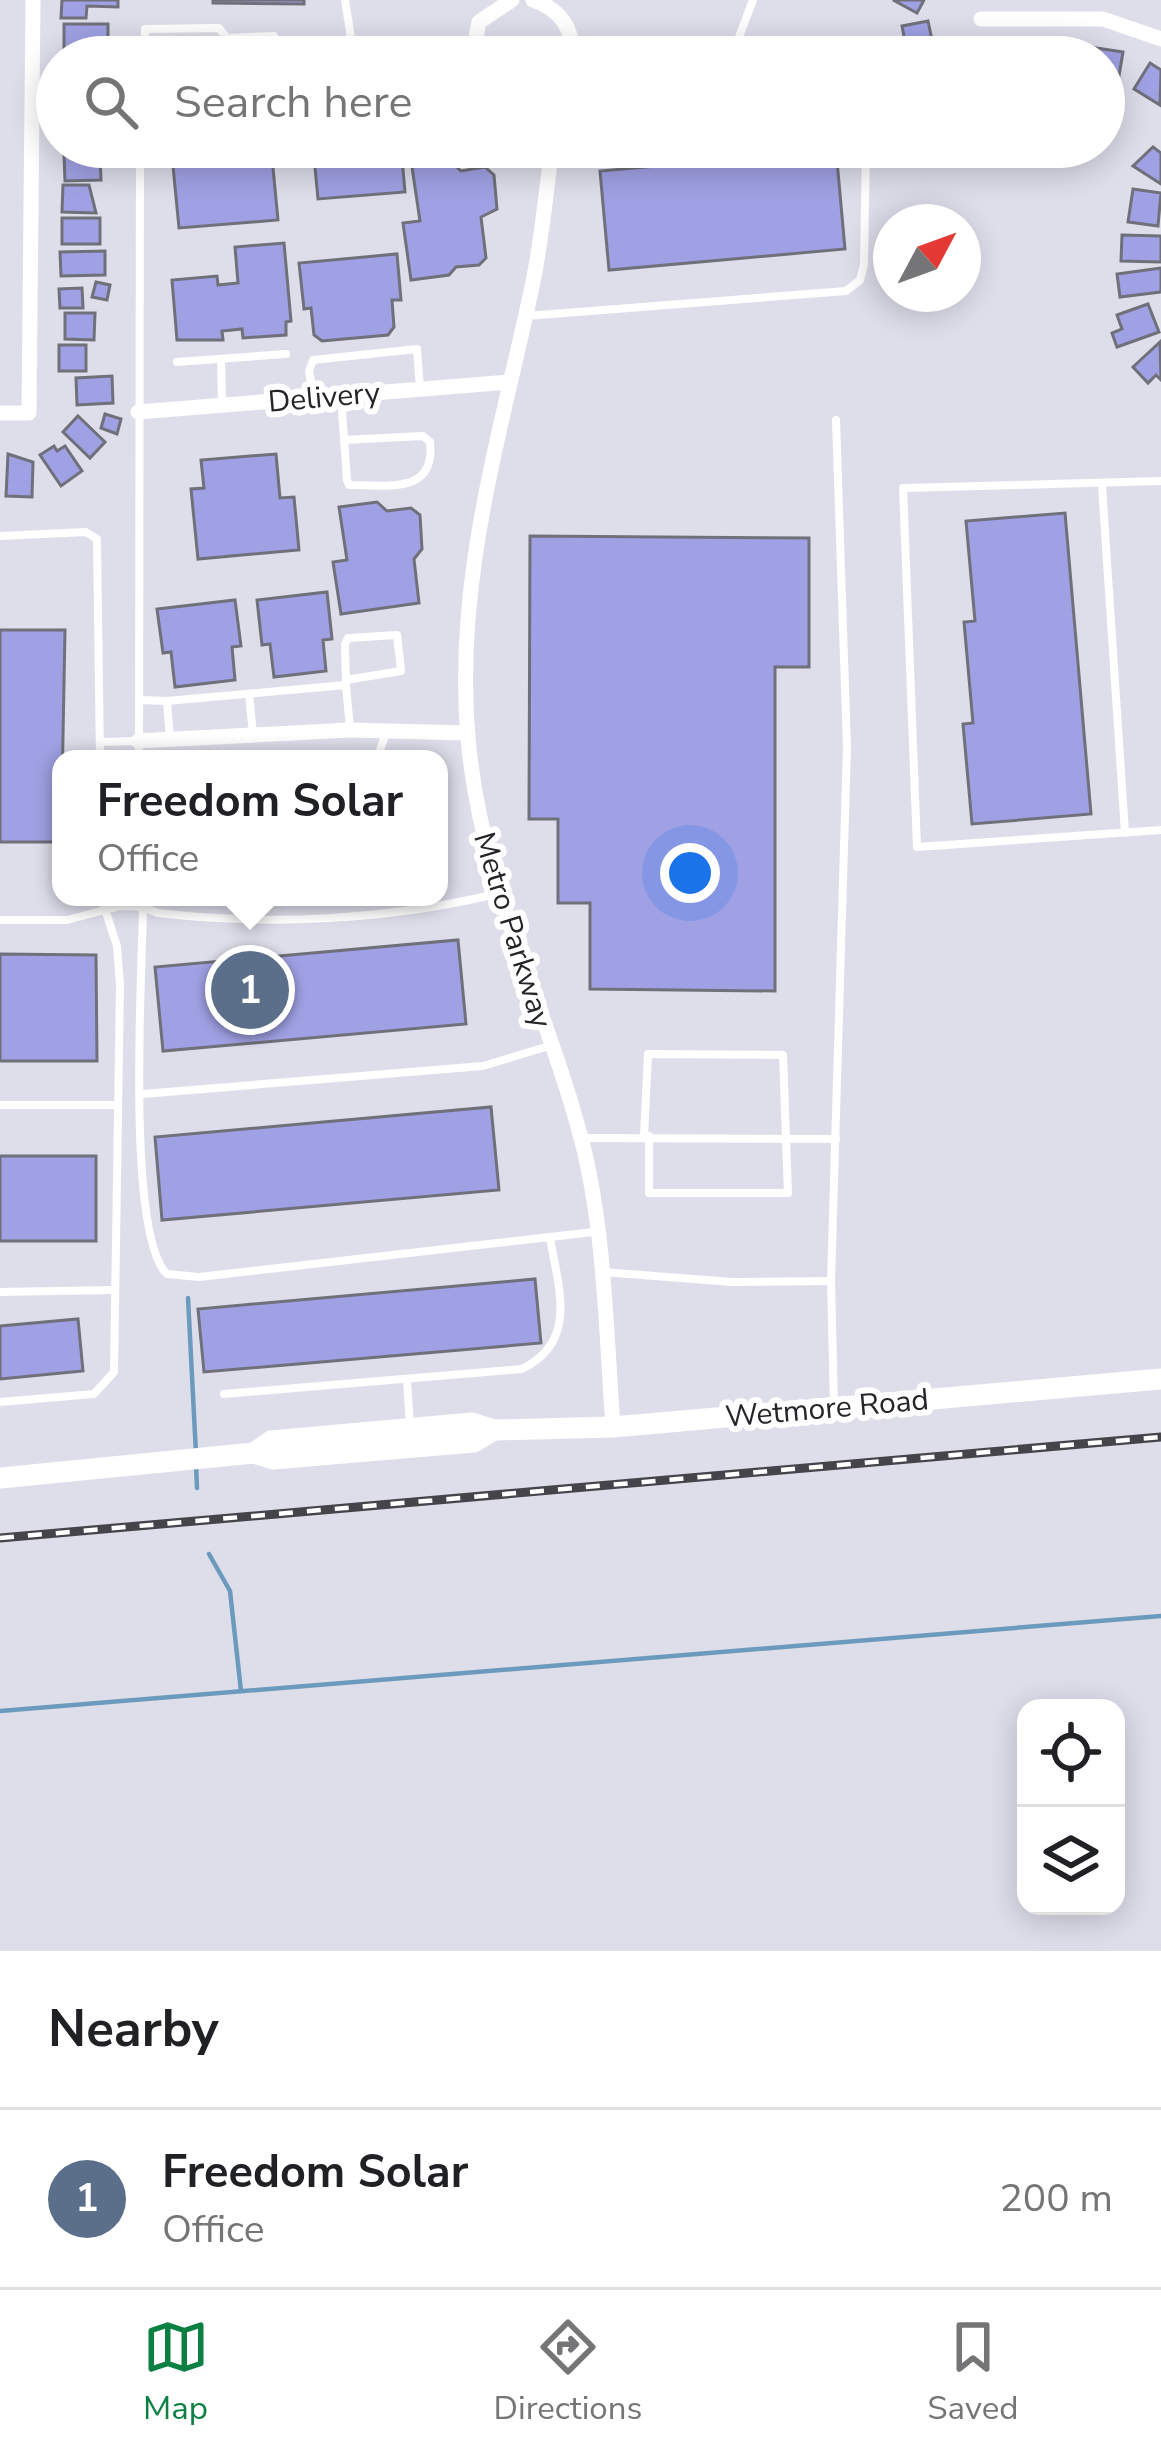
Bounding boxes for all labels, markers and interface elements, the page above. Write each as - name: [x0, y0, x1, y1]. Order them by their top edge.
- search box: [36, 36, 1125, 168]
- icon: search: [78, 69, 144, 135]
- text: Search here: [174, 72, 413, 133]
- north arrow: [873, 204, 981, 312]
- street label: Delivery: [266, 372, 382, 423]
- popup: [52, 750, 448, 906]
- text: Freedom Solar: [97, 771, 403, 832]
- street label: Metro Parkway: [463, 827, 562, 1034]
- text: Office: [97, 832, 199, 885]
- your location: [660, 843, 720, 903]
- pin: 1: [211, 945, 289, 1035]
- street label: Wetmore Road: [724, 1379, 930, 1438]
- map controls: [1017, 1699, 1125, 1915]
- button: locate: [1017, 1699, 1125, 1807]
- button: layers: [1017, 1807, 1125, 1915]
- text: Nearby: [48, 1994, 219, 2064]
- text: Freedom Solar: [162, 2142, 468, 2203]
- text: 1: [75, 2172, 99, 2225]
- text: 200 m: [999, 2172, 1113, 2225]
- text: Office: [162, 2203, 265, 2256]
- tab: Map: [143, 2314, 209, 2431]
- tab: Directions: [494, 2314, 642, 2431]
- tab: Saved: [927, 2314, 1018, 2431]

